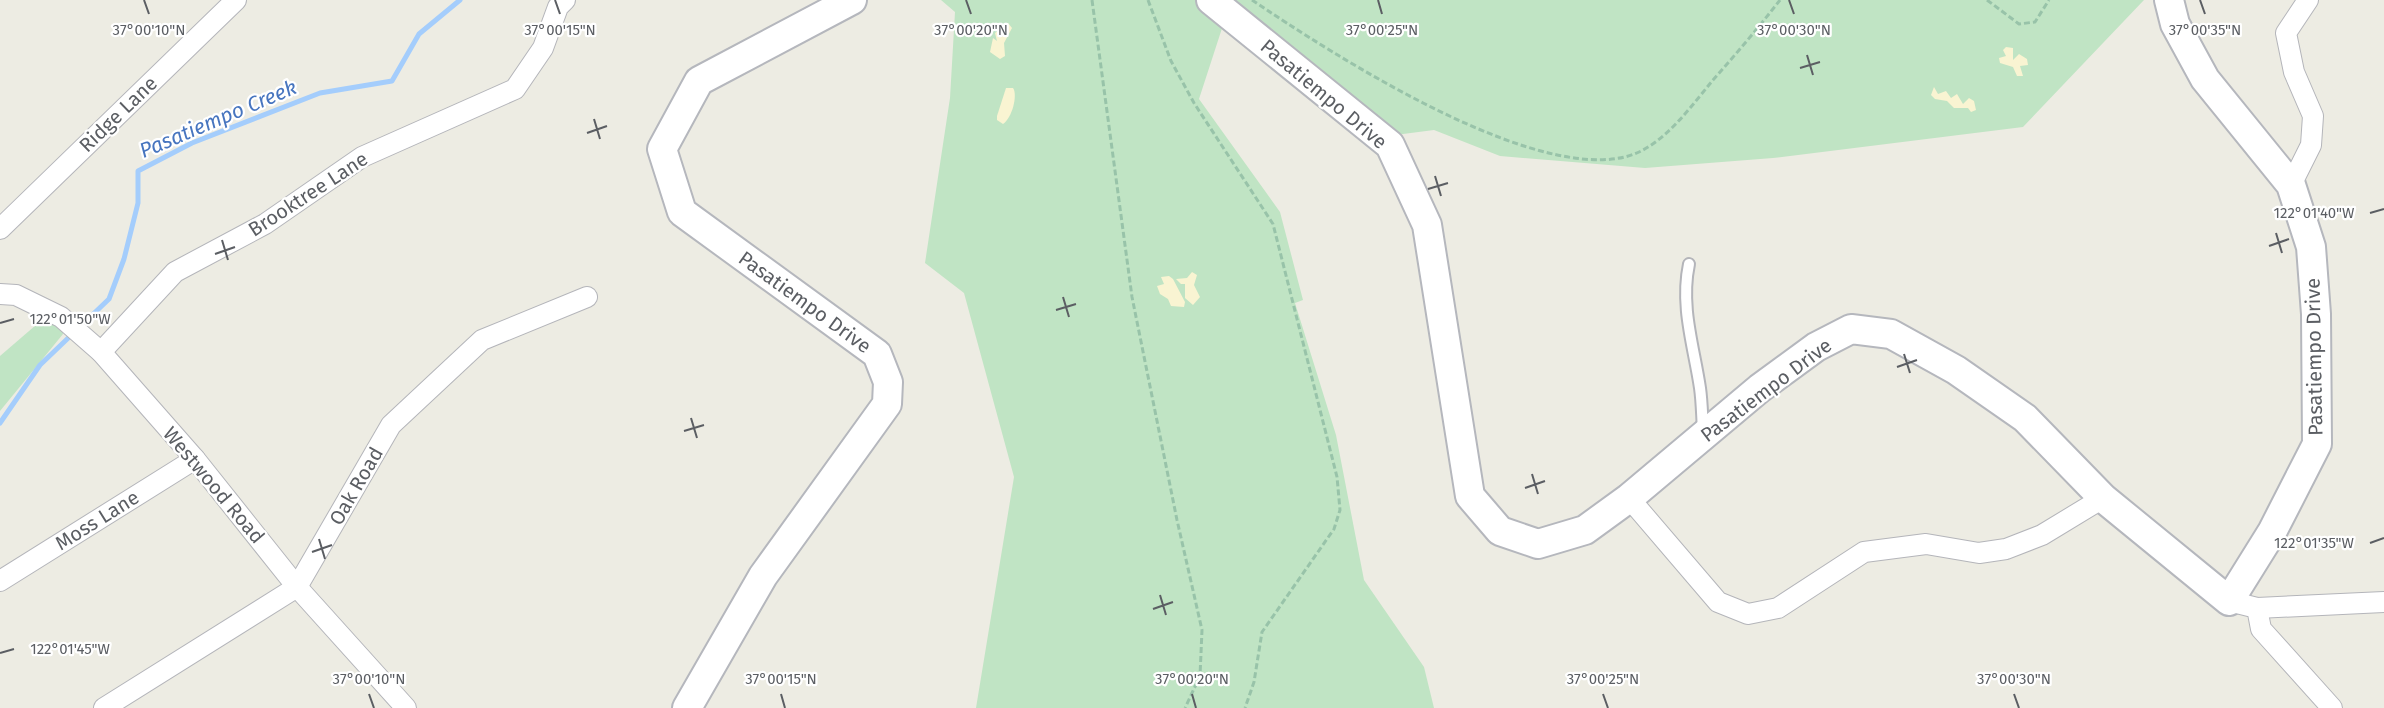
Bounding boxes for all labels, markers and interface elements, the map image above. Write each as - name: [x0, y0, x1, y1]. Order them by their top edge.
- text: 37°00'10"N: [113, 21, 185, 39]
- text: 37°00'15"N: [524, 21, 596, 39]
- text: 37°00'20"N: [934, 21, 1008, 39]
- text: 37°00'25"N: [1346, 21, 1418, 39]
- text: 37°00'30"N: [1757, 21, 1831, 39]
- text: 37°00'35"N: [2169, 21, 2241, 39]
- street label: Pasatiempo Drive: [1256, 34, 1392, 154]
- street label: Ridge Lane: [74, 71, 162, 157]
- water label: Pasatiempo Creek: [135, 74, 301, 164]
- street label: Brooktree Lane: [244, 146, 372, 242]
- text: 122°01'40"W: [2274, 204, 2355, 222]
- street label: Pasatiempo Drive: [734, 246, 876, 358]
- street label: Pasatiempo Drive: [2301, 278, 2327, 436]
- text: 122°01'50"W: [29, 310, 111, 328]
- street label: Pasatiempo Drive: [1696, 333, 1836, 447]
- street label: Westwood Road: [158, 422, 270, 548]
- street label: Oak Road: [324, 443, 388, 529]
- street label: Moss Lane: [51, 485, 143, 555]
- text: 122°01'35"W: [2274, 534, 2355, 552]
- text: 122°01'45"W: [30, 640, 110, 658]
- text: 37°00'10"N: [333, 670, 405, 688]
- text: 37°00'15"N: [745, 670, 817, 688]
- text: 37°00'20"N: [1155, 670, 1229, 688]
- text: 37°00'25"N: [1567, 670, 1639, 688]
- text: 37°00'30"N: [1977, 670, 2051, 688]

